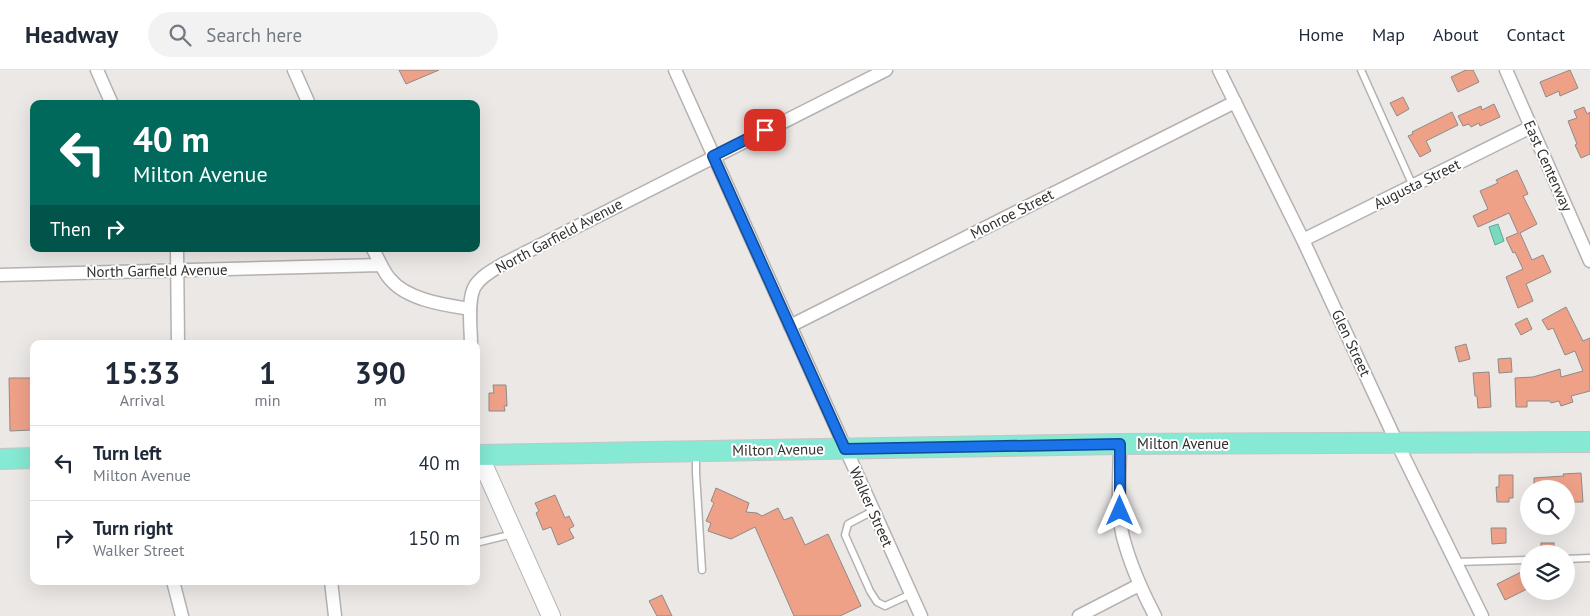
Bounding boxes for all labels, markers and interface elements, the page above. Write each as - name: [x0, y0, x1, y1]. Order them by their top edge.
- search box: [148, 12, 498, 57]
- text: Headway: [25, 19, 118, 50]
- icon: search: [166, 21, 194, 49]
- text: Search here: [206, 23, 302, 47]
- text: Home: [1298, 23, 1344, 46]
- text: Map: [1372, 23, 1405, 46]
- text: About: [1433, 23, 1479, 46]
- text: Contact: [1507, 23, 1565, 46]
- pin: [744, 109, 786, 151]
- text: 40 m: [133, 116, 210, 162]
- icon: arrive: [751, 116, 779, 144]
- street label: East Centerway: [1520, 117, 1577, 214]
- icon: left: [50, 120, 115, 185]
- street label: Augusta Street: [1370, 154, 1463, 213]
- text: Milton Avenue: [133, 160, 268, 188]
- street label: Monroe Street: [967, 184, 1057, 243]
- street label: North Garfield Avenue: [492, 194, 626, 277]
- icon: right: [101, 215, 129, 243]
- text: Then: [50, 217, 91, 241]
- street label: North Garfield Avenue: [86, 260, 228, 281]
- street label: Glen Street: [1328, 306, 1375, 379]
- text: 15:33: [104, 353, 180, 392]
- text: 1: [259, 353, 276, 392]
- text: 390: [355, 353, 406, 392]
- text: Arrival: [120, 390, 165, 410]
- text: min: [255, 390, 281, 410]
- text: m: [374, 390, 387, 410]
- street label: Milton Avenue: [1137, 434, 1229, 453]
- street label: Milton Avenue: [732, 439, 824, 460]
- text: Turn left: [93, 441, 162, 465]
- icon: left: [50, 449, 78, 477]
- text: 40 m: [419, 451, 460, 475]
- street label: Walker Street: [845, 464, 898, 550]
- text: Milton Avenue: [93, 465, 191, 485]
- map controls: [1520, 480, 1575, 600]
- button: search: [1520, 480, 1575, 535]
- position arrow: [1093, 484, 1145, 536]
- text: Turn right: [93, 516, 173, 540]
- icon: right: [50, 524, 78, 552]
- text: 150 m: [408, 526, 460, 550]
- text: Walker Street: [93, 540, 184, 560]
- button: layers: [1520, 545, 1575, 600]

